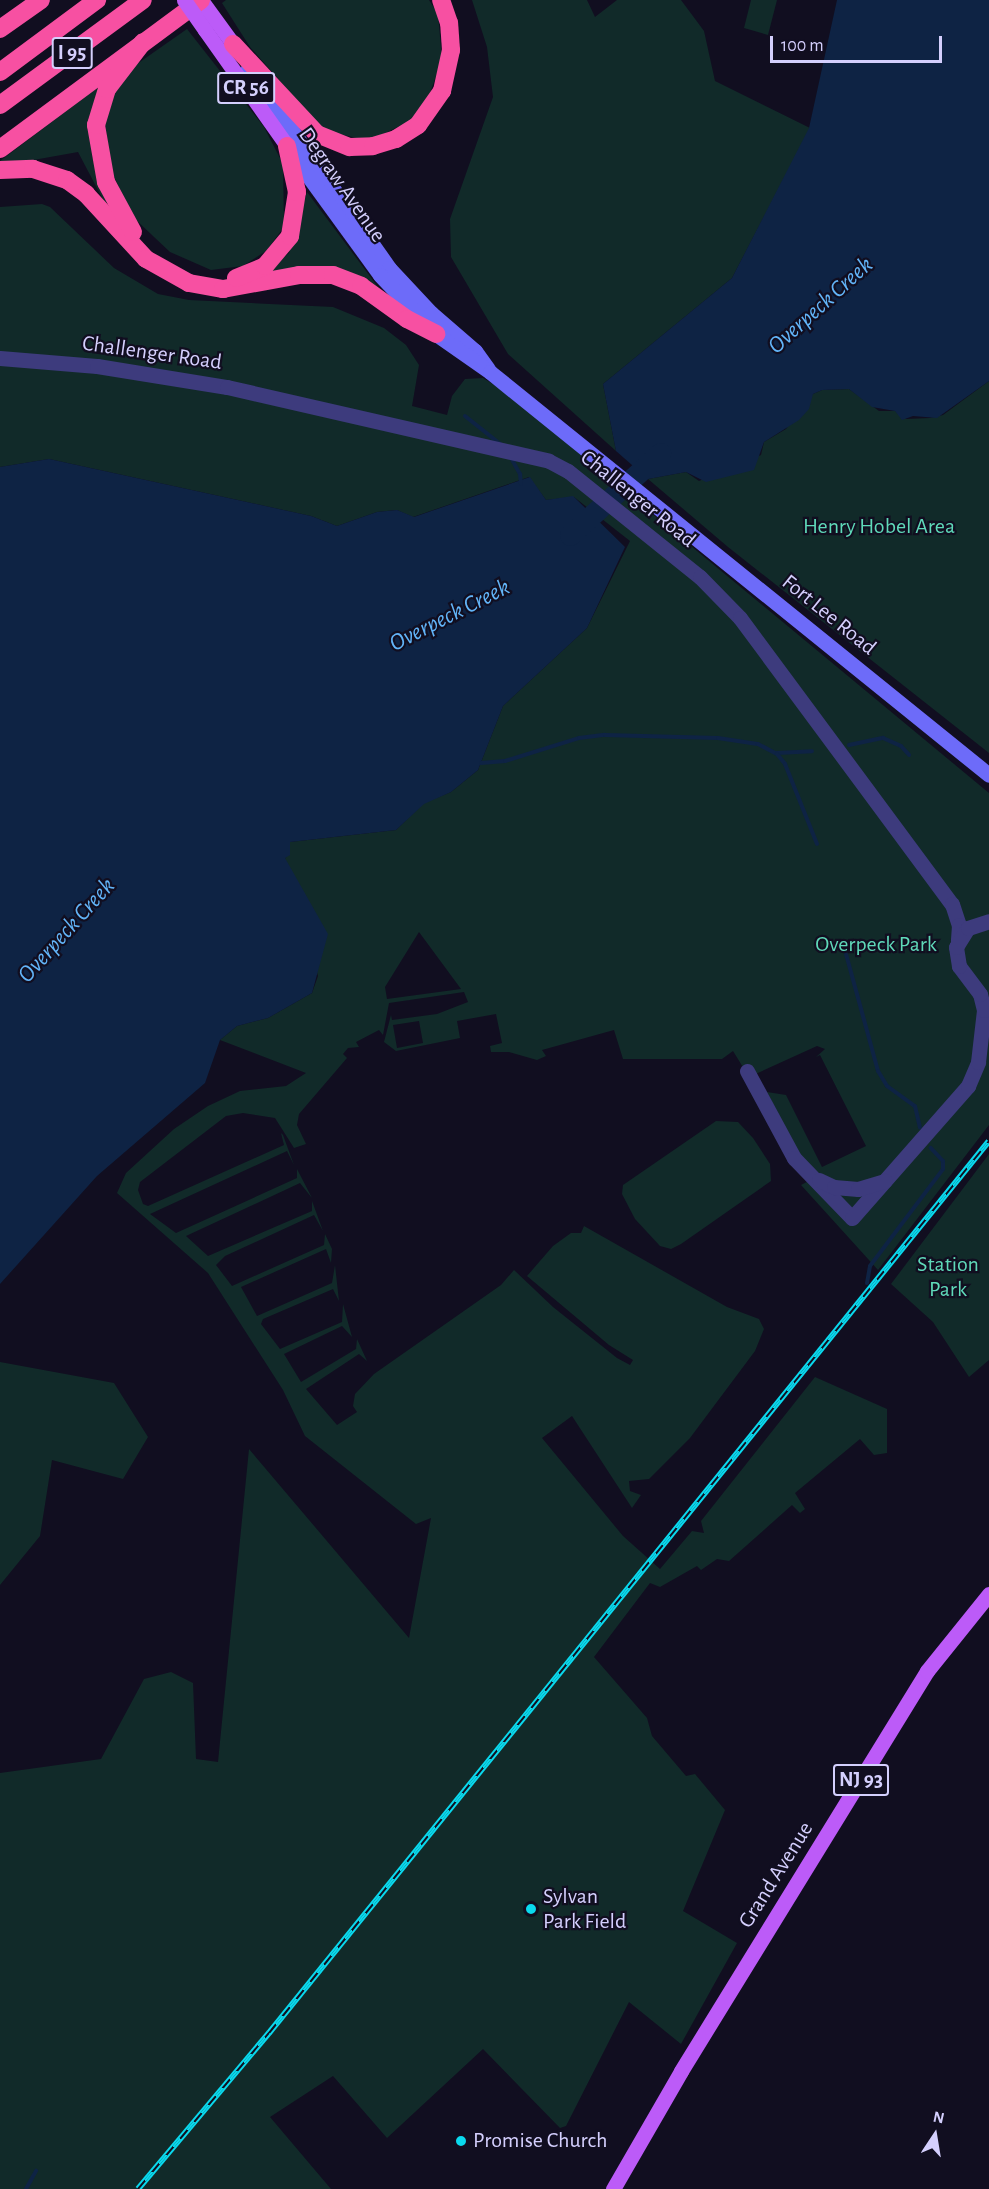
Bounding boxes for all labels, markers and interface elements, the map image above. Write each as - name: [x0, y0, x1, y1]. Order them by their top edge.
- scale bar: [773, 24, 946, 62]
- road number: I 95: [51, 35, 93, 71]
- text: 100 m: [781, 37, 824, 55]
- road number: CR 56: [216, 70, 276, 106]
- street label: Degraw Avenue: [293, 122, 391, 248]
- water label: Overpeck Creek: [762, 251, 880, 361]
- street label: Challenger Road: [80, 330, 224, 376]
- street label: Challenger Road: [575, 444, 701, 554]
- park label: Henry Hobel Area: [803, 514, 955, 540]
- street label: Fort Lee Road: [777, 569, 881, 661]
- water label: Overpeck Creek: [385, 573, 515, 659]
- water label: Overpeck Creek: [12, 872, 122, 990]
- park label: Overpeck Park: [815, 932, 937, 958]
- park label: Station Park: [917, 1251, 979, 1302]
- road number: NJ 93: [832, 1762, 890, 1798]
- street label: Grand Avenue: [733, 1817, 819, 1933]
- place label: Sylvan Park Field: [543, 1883, 626, 1934]
- marker: Sylvan Park Field: [524, 1902, 538, 1916]
- north arrow: [905, 2105, 965, 2165]
- text: N: [932, 2108, 946, 2126]
- place label: Promise Church: [473, 2128, 608, 2154]
- marker: Promise Church: [454, 2134, 468, 2148]

